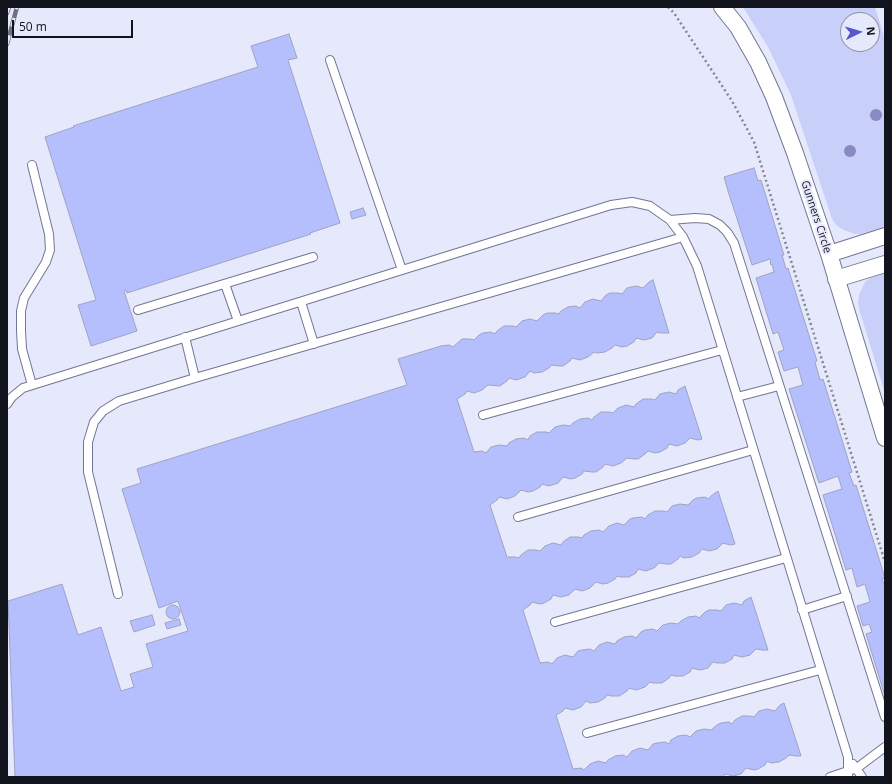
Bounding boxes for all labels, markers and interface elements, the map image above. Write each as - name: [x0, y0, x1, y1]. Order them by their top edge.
- scale bar: [14, 12, 135, 38]
- north arrow: [840, 12, 880, 52]
- text: 50 m: [19, 18, 47, 35]
- text: N: [864, 26, 879, 36]
- street label: Gunners Circle: [798, 179, 834, 255]

